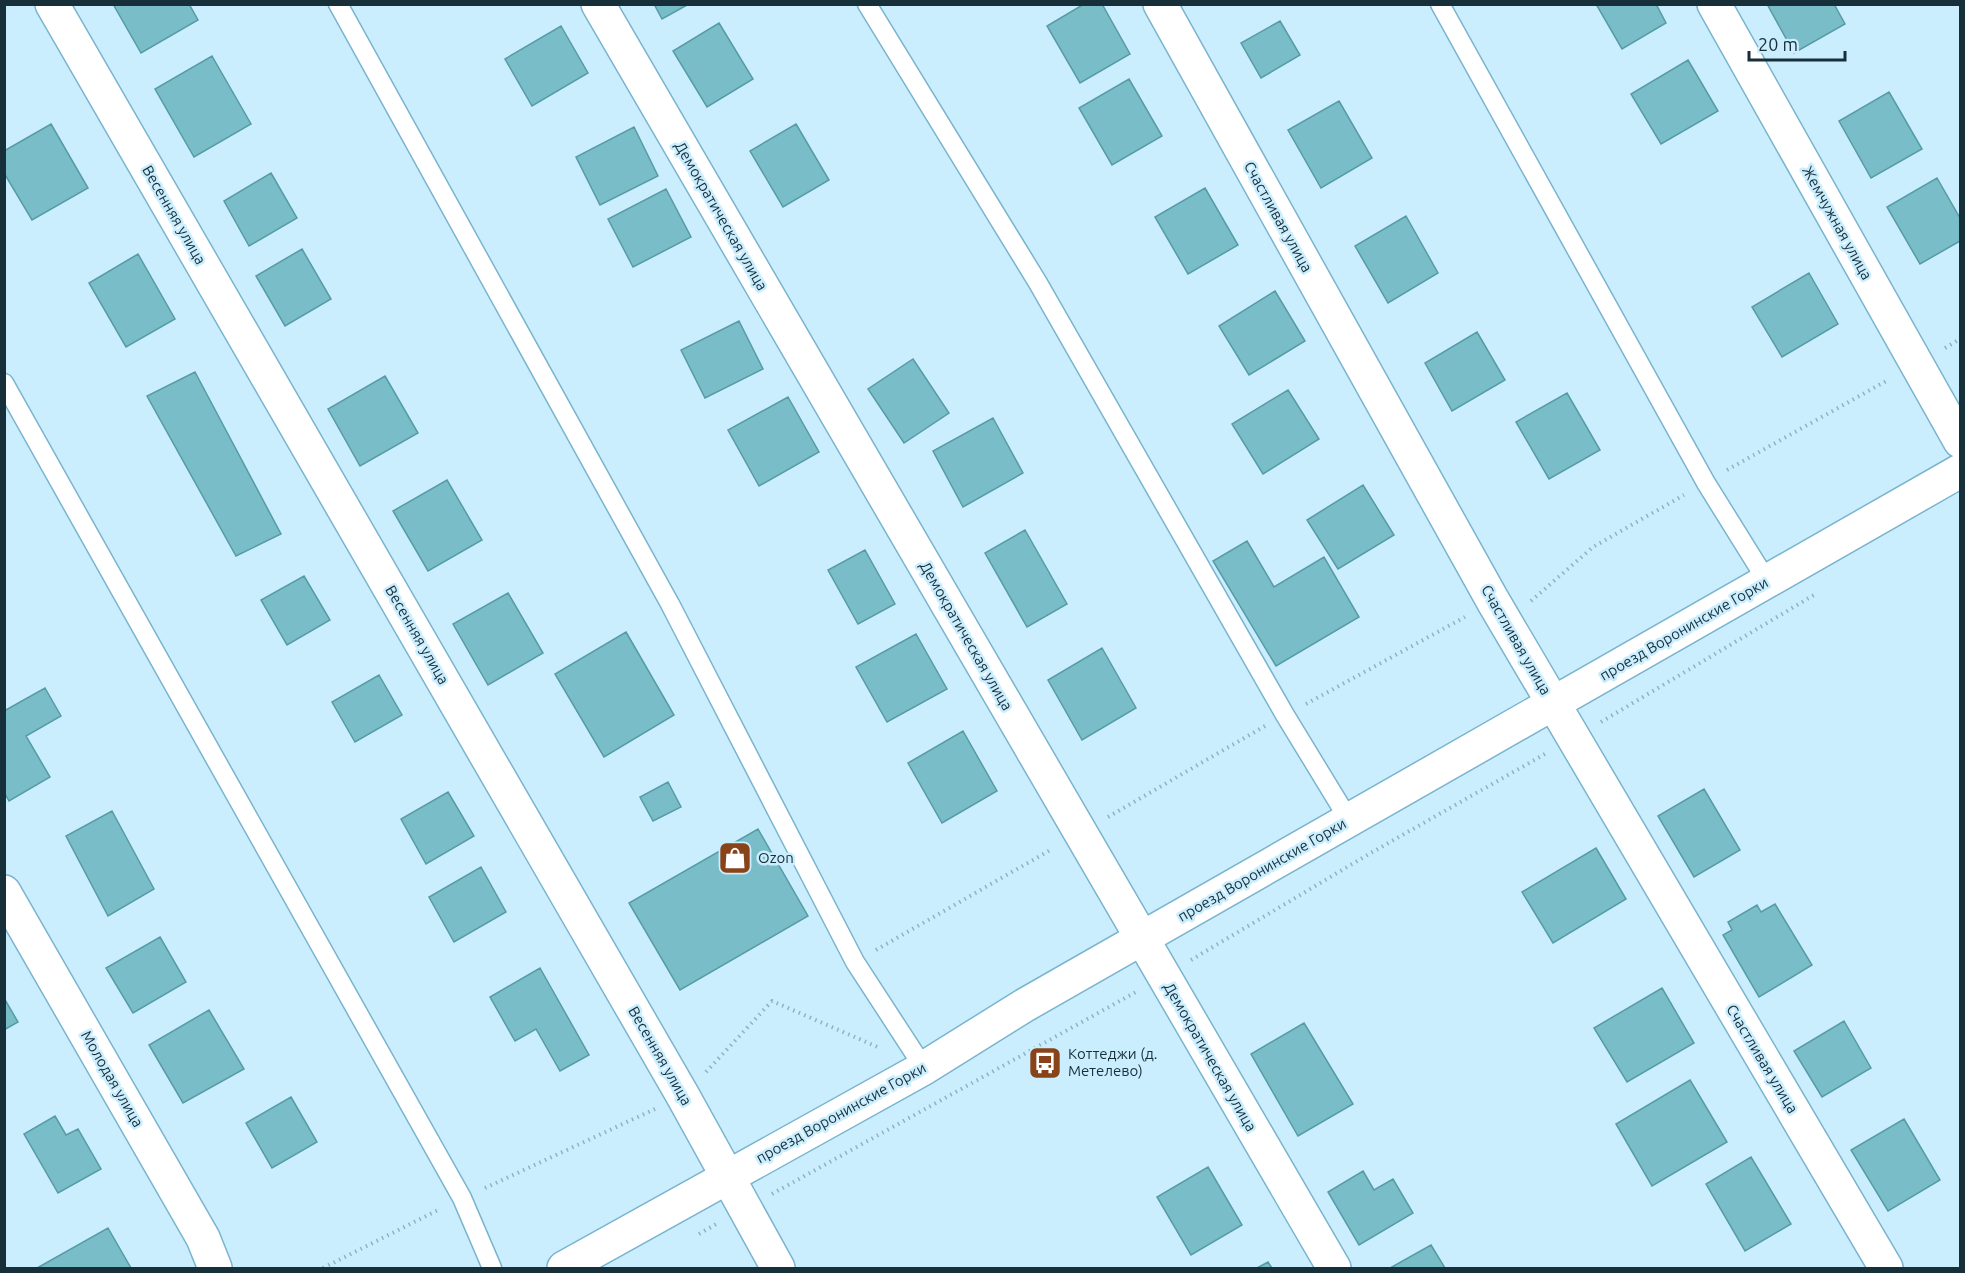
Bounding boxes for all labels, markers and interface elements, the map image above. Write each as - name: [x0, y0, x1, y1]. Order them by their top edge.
- scale bar: [1749, 24, 1845, 62]
- text: 20 m: [1758, 34, 1798, 54]
- street label: Демократическая улица: [672, 138, 771, 293]
- street label: Счастливая улица: [1241, 158, 1316, 275]
- street label: Весенняя улица: [139, 162, 210, 267]
- street label: Жемчужная улица: [1799, 163, 1876, 282]
- street label: Демократическая улица: [917, 558, 1016, 713]
- street label: проезд Воронинские Горки: [1597, 573, 1771, 684]
- street label: Весенняя улица: [382, 582, 453, 687]
- street label: Счастливая улица: [1478, 582, 1555, 698]
- street label: проезд Воронинские Горки: [1175, 814, 1349, 925]
- shop icon: Ozon: [717, 840, 753, 876]
- place label: Ozon: [758, 849, 794, 866]
- street label: Демократическая улица: [1161, 979, 1260, 1134]
- street label: Счастливая улица: [1723, 1001, 1802, 1116]
- street label: Весенняя улица: [625, 1003, 696, 1108]
- street label: Молодая улица: [78, 1028, 147, 1130]
- bus stop icon: Коттеджи (д. Метелево): [1027, 1045, 1063, 1081]
- place label: Коттеджи (д. Метелево): [1068, 1045, 1157, 1079]
- street label: проезд Воронинские Горки: [753, 1059, 929, 1166]

